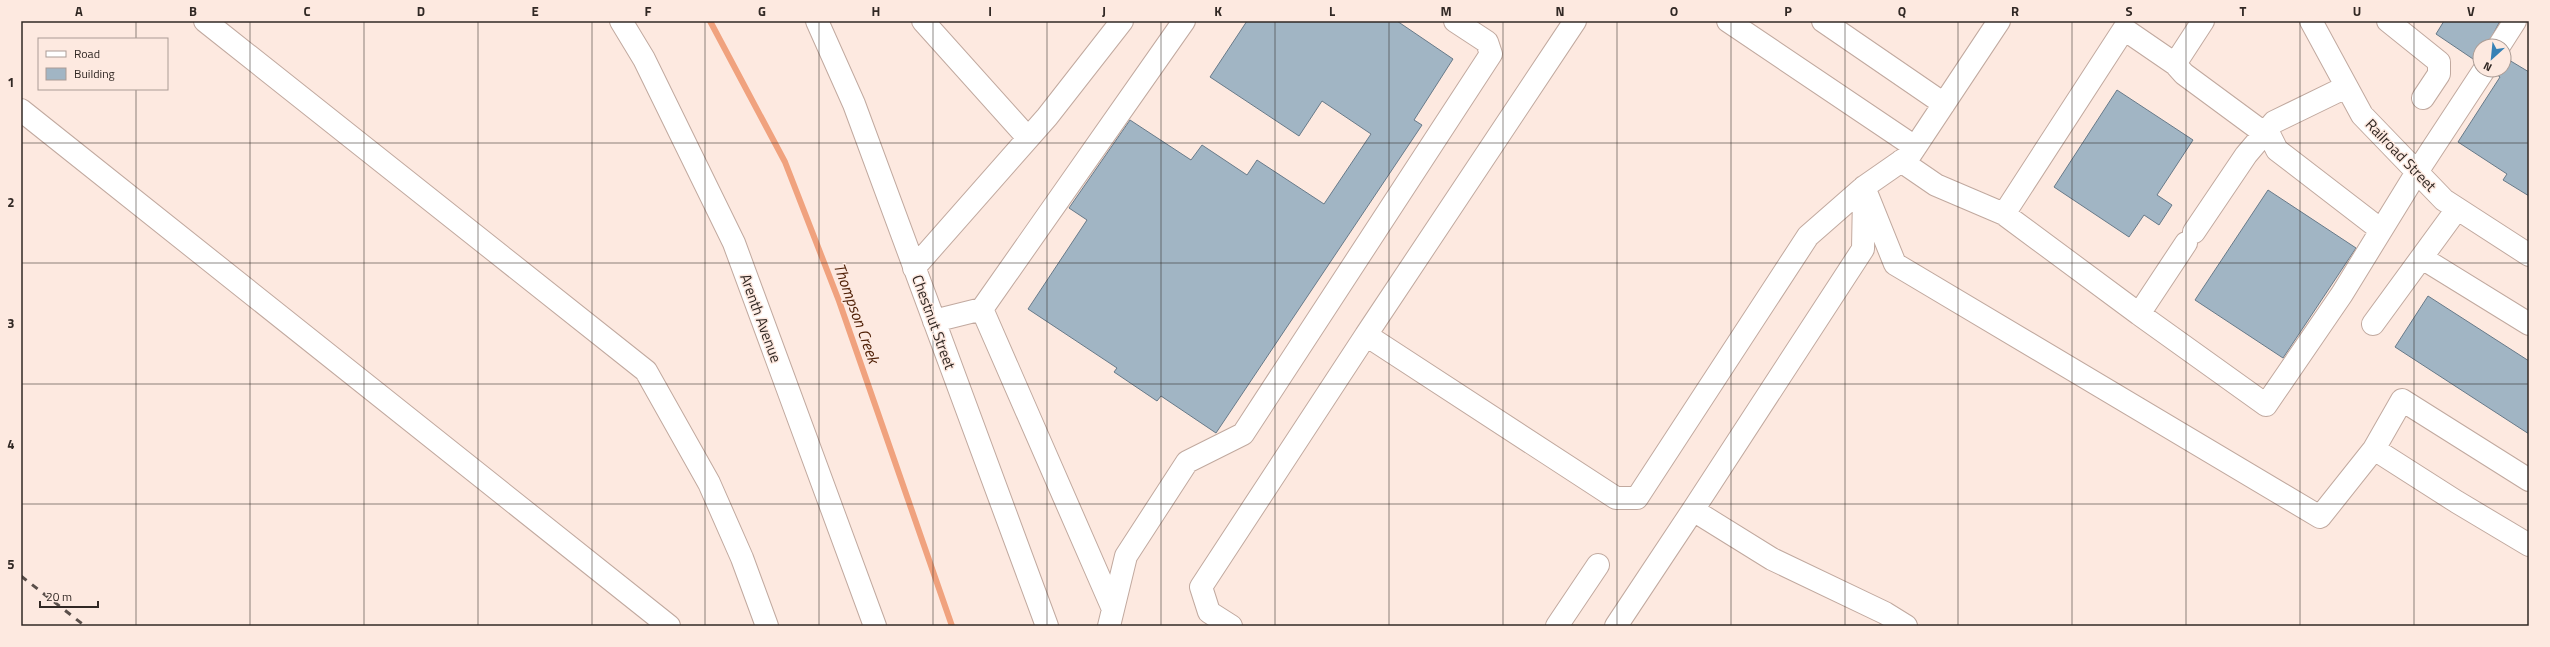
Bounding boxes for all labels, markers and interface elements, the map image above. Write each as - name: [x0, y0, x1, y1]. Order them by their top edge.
- text: A: [75, 1, 83, 21]
- text: B: [189, 1, 197, 21]
- text: C: [303, 1, 311, 21]
- text: D: [417, 1, 425, 21]
- text: E: [531, 1, 539, 21]
- text: F: [645, 1, 652, 21]
- text: G: [758, 1, 766, 21]
- text: H: [872, 1, 880, 21]
- text: I: [988, 1, 992, 21]
- text: J: [1102, 1, 1106, 21]
- text: K: [1214, 1, 1222, 21]
- text: L: [1329, 1, 1335, 21]
- text: M: [1440, 1, 1452, 21]
- text: N: [1555, 1, 1565, 21]
- text: O: [1670, 1, 1678, 21]
- text: P: [1784, 1, 1792, 21]
- text: Q: [1898, 1, 1906, 21]
- text: R: [2011, 1, 2019, 21]
- text: S: [2125, 1, 2133, 21]
- text: T: [2240, 1, 2247, 21]
- text: U: [2353, 1, 2361, 21]
- text: V: [2467, 1, 2475, 21]
- legend: [38, 38, 168, 90]
- north arrow: [2472, 38, 2512, 78]
- text: Road: [74, 44, 100, 63]
- text: N: [2480, 58, 2494, 76]
- text: Building: [74, 64, 115, 83]
- text: 1: [7, 72, 15, 92]
- street label: Railroad Street: [2360, 113, 2442, 197]
- text: 2: [7, 192, 15, 212]
- water label: Thompson Creek: [828, 260, 887, 368]
- street label: Arenth Avenue: [734, 270, 788, 366]
- street label: Chestnut Street: [906, 271, 962, 373]
- text: 3: [7, 313, 15, 333]
- text: 4: [7, 434, 15, 454]
- text: 5: [7, 554, 15, 574]
- scale bar: [40, 583, 98, 609]
- text: 20 m: [46, 587, 72, 606]

